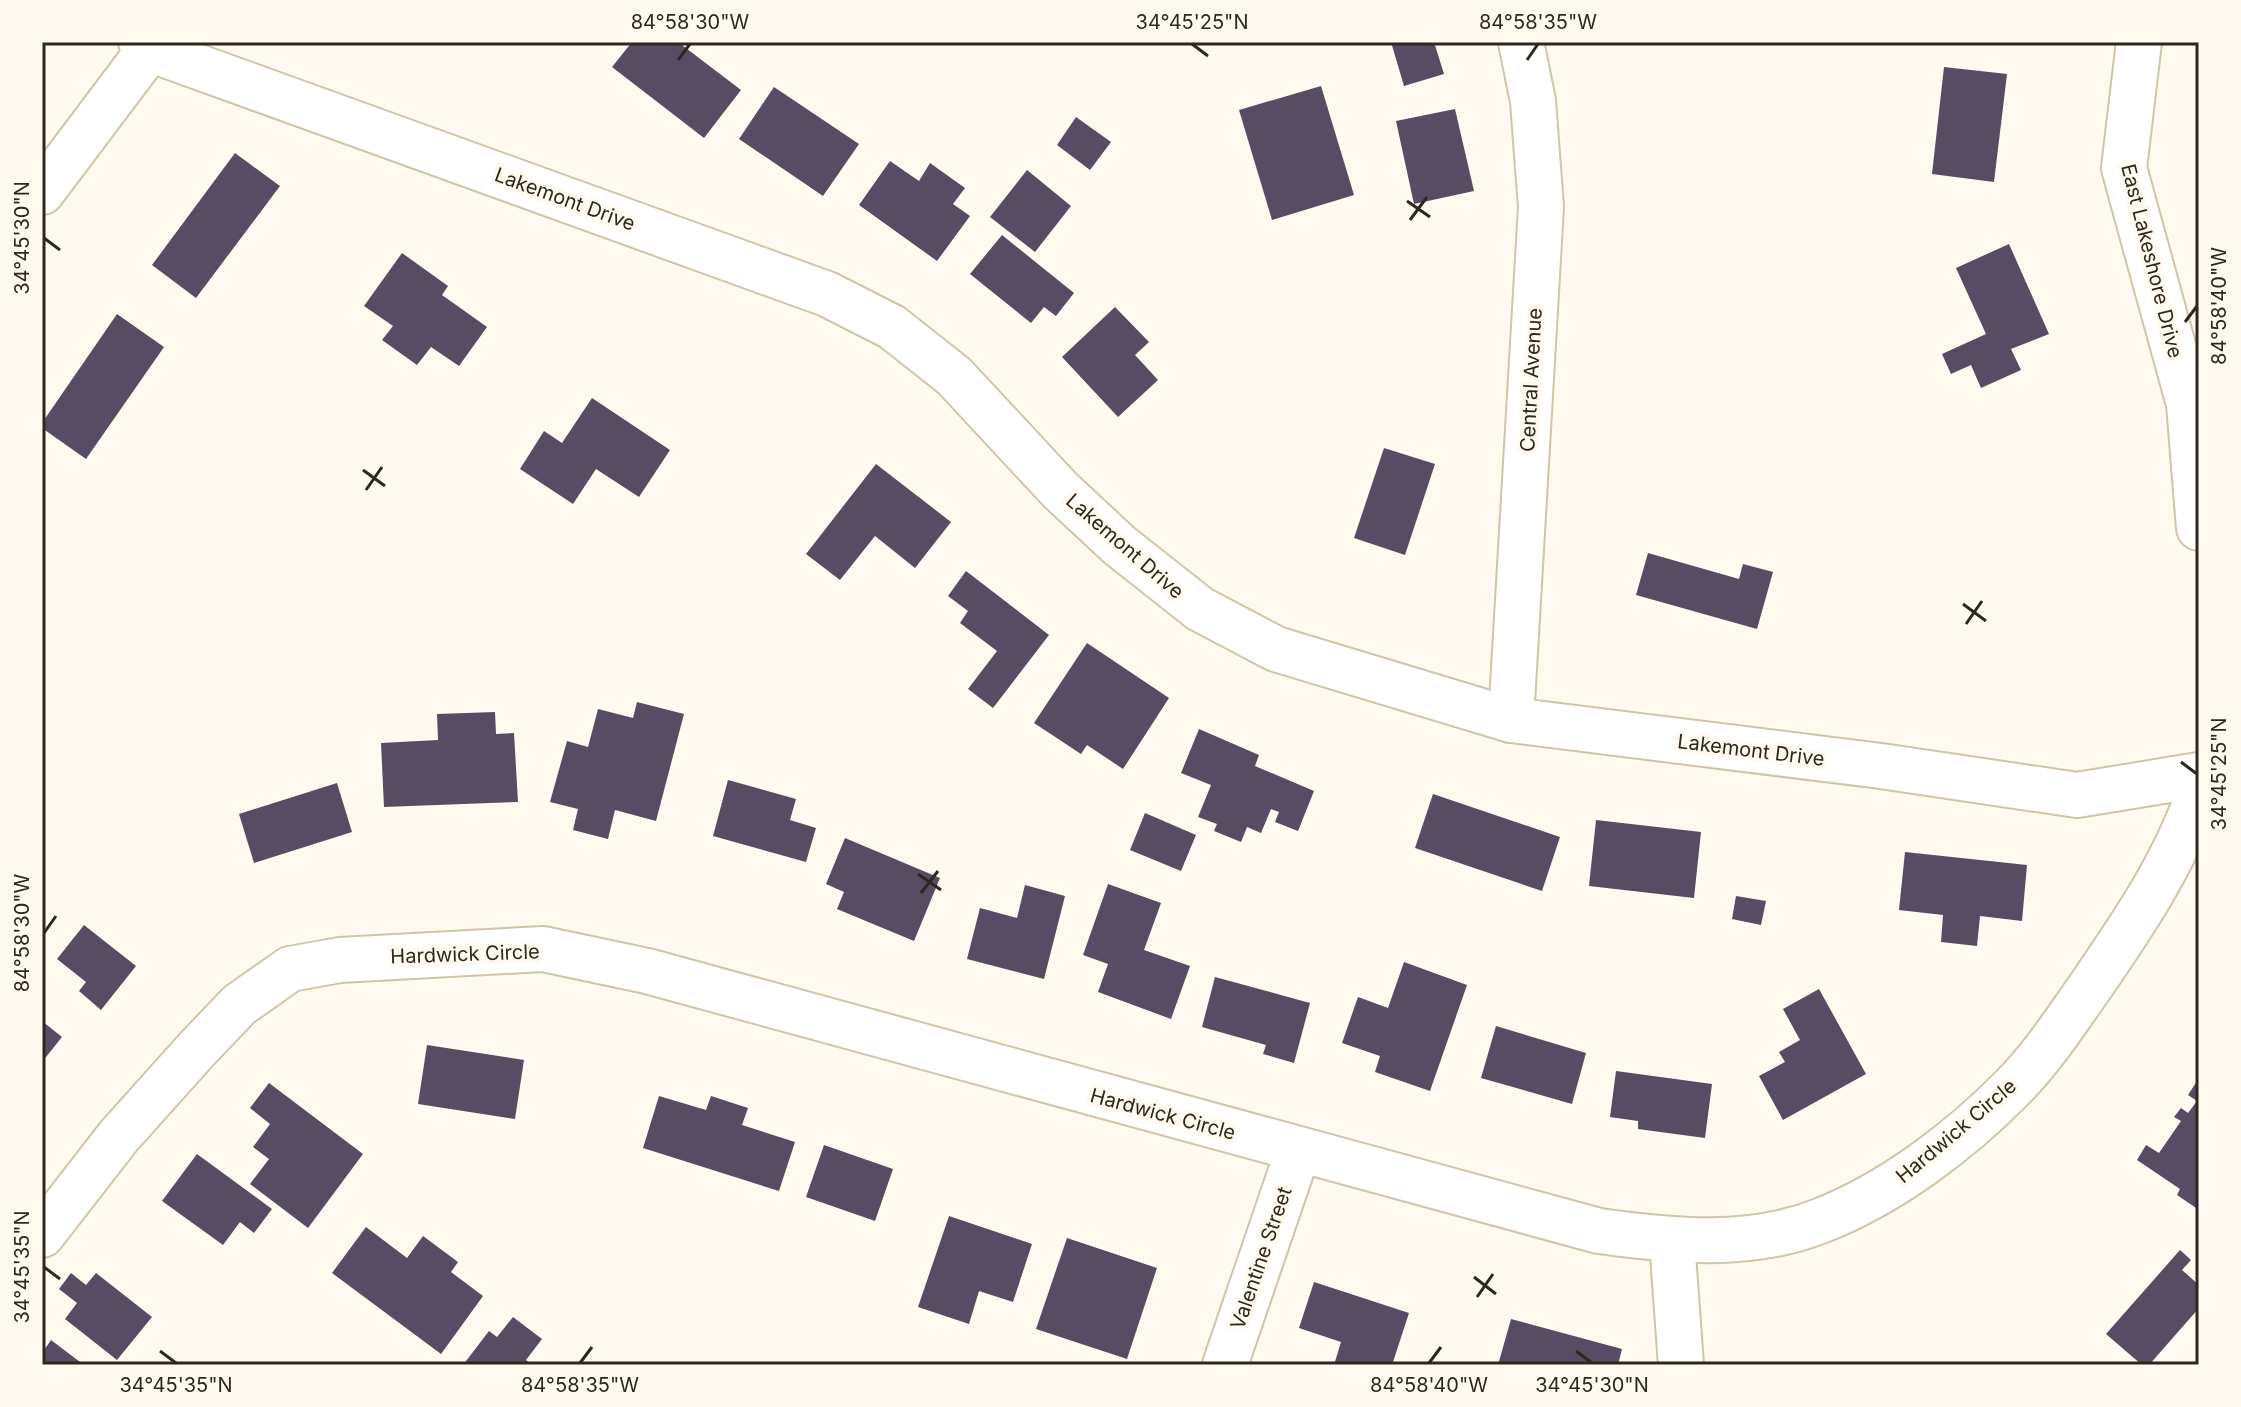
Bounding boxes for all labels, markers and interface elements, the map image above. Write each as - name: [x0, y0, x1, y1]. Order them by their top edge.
- text: 84°58'30"W: [631, 10, 750, 34]
- text: 34°45'25"N: [1136, 10, 1248, 34]
- text: 84°58'35"W: [1479, 10, 1597, 34]
- street label: East Lakeshore Drive: [2116, 161, 2188, 361]
- street label: Lakemont Drive: [491, 162, 639, 236]
- text: 34°45'30"N: [10, 181, 34, 295]
- text: 84°58'40"W: [2207, 247, 2231, 365]
- street label: Central Avenue: [1515, 307, 1547, 453]
- street label: Lakemont Drive: [1061, 488, 1189, 604]
- text: 34°45'25"N: [2207, 718, 2231, 830]
- street label: Lakemont Drive: [1676, 729, 1826, 771]
- text: 84°58'30"W: [10, 873, 34, 992]
- street label: Hardwick Circle: [390, 939, 540, 969]
- street label: Hardwick Circle: [1891, 1074, 2021, 1188]
- street label: Hardwick Circle: [1088, 1083, 1238, 1145]
- street label: Valentine Street: [1225, 1183, 1297, 1332]
- text: 34°45'35"N: [10, 1210, 34, 1324]
- text: 34°45'35"N: [119, 1373, 233, 1397]
- text: 84°58'35"W: [521, 1373, 639, 1397]
- text: 84°58'40"W: [1370, 1373, 1488, 1397]
- text: 34°45'30"N: [1535, 1373, 1649, 1397]

